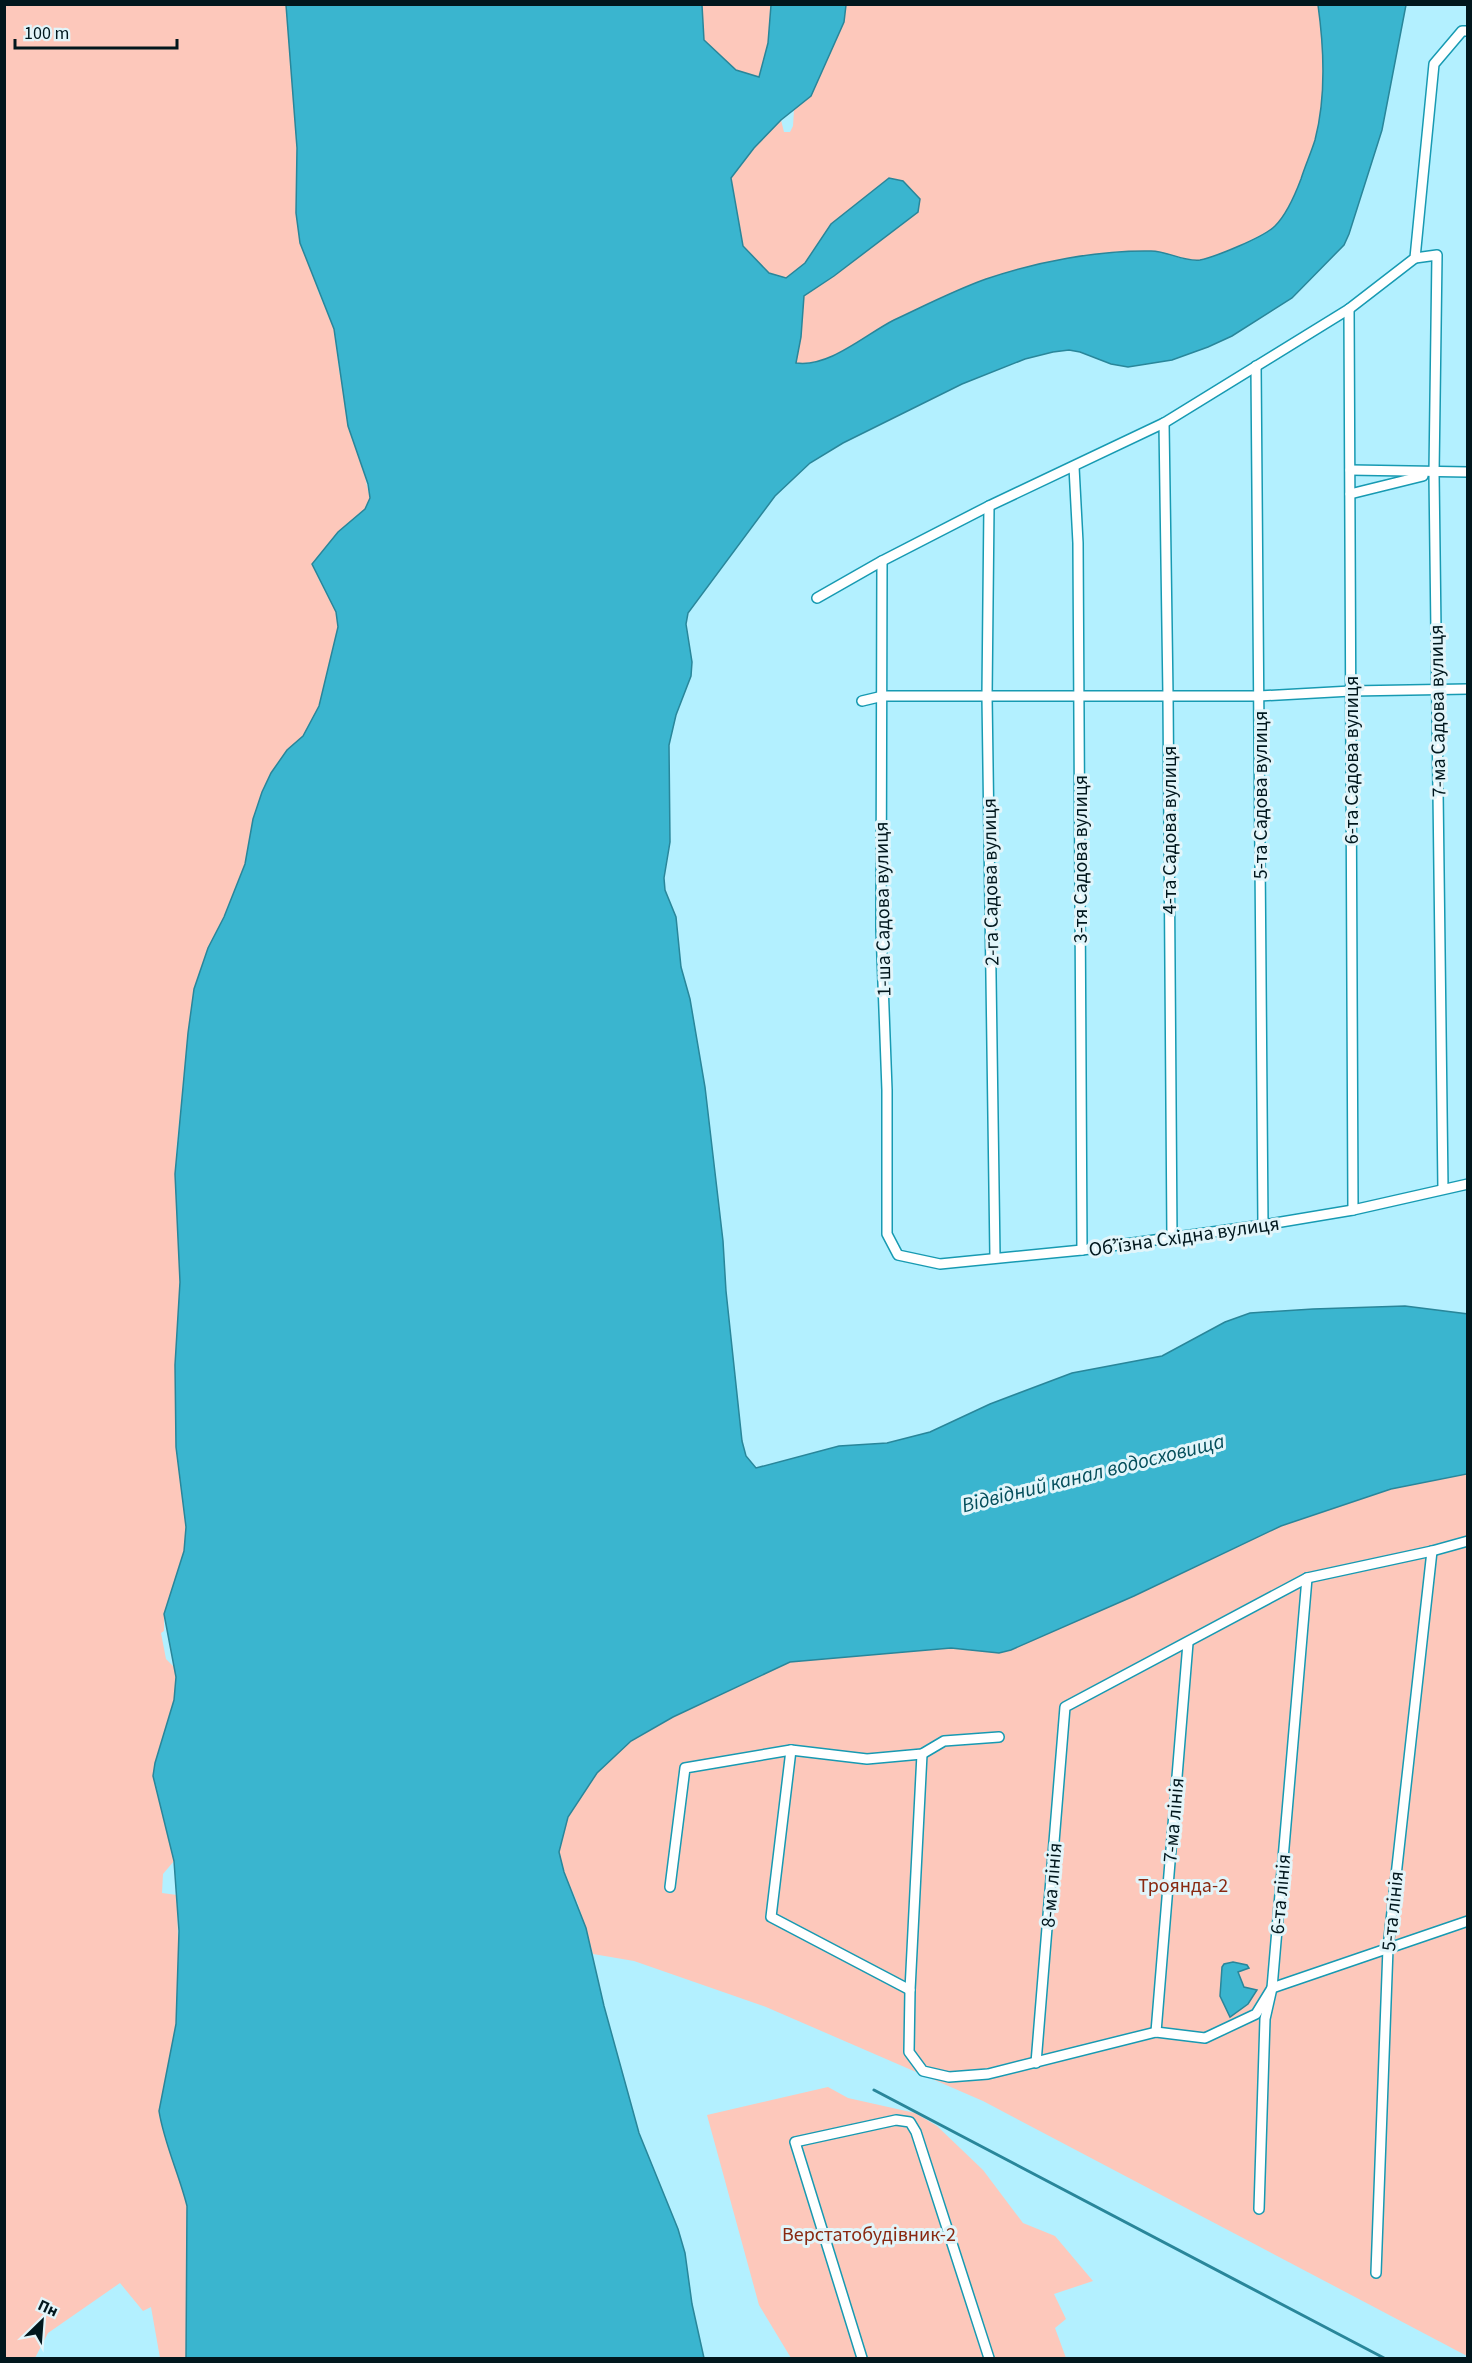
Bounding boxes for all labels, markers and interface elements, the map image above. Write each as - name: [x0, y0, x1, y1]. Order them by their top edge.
- scale bar: [15, 12, 177, 50]
- text: 100 m: [24, 21, 69, 46]
- street label: 7-ма Садова вулиця: [1422, 624, 1454, 798]
- street label: 6-та Садова вулиця: [1338, 676, 1366, 844]
- street label: 5-та Садова вулиця: [1247, 711, 1275, 879]
- street label: 4-та Садова вулиця: [1156, 746, 1184, 914]
- street label: 3-тя Садова вулиця: [1067, 775, 1095, 943]
- street label: 2-га Садова вулиця: [976, 798, 1006, 966]
- street label: 1-ша Садова вулиця: [867, 821, 899, 997]
- street label: Обʼїзна Східна вулиця: [1087, 1210, 1281, 1264]
- water label: Відвідний канал водосховища: [958, 1426, 1228, 1520]
- street label: 7-ма лінія: [1156, 1777, 1192, 1864]
- street label: 8-ма лінія: [1034, 1842, 1070, 1929]
- street label: 6-та лінія: [1264, 1853, 1298, 1935]
- street label: 5-та лінія: [1375, 1870, 1411, 1953]
- park label: Троянда-2: [1138, 1872, 1228, 1900]
- park label: Верстатобудівник-2: [782, 2221, 956, 2249]
- north arrow: [12, 2291, 72, 2351]
- text: Пн: [34, 2294, 62, 2322]

